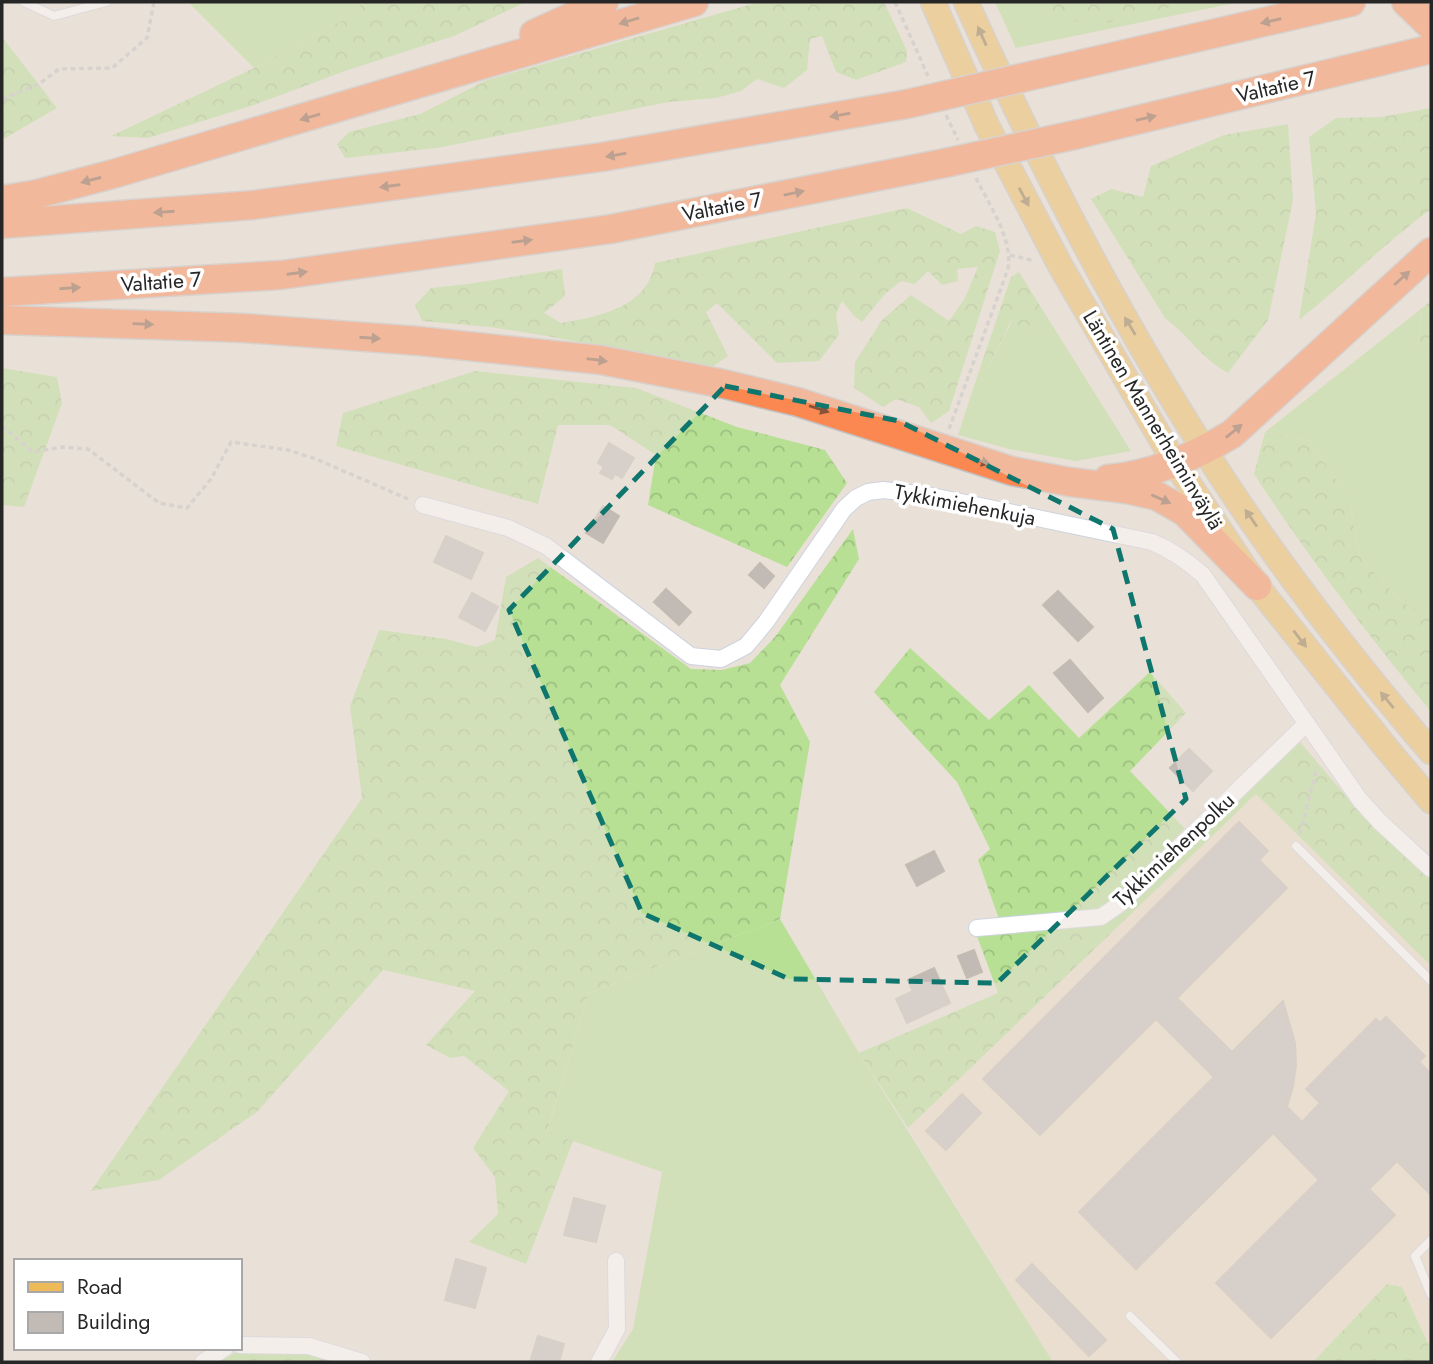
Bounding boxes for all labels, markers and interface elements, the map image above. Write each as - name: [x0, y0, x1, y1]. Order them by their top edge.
- one-way arrow: [1260, 15, 1282, 26]
- one-way arrow: [618, 17, 639, 27]
- one-way arrow: [976, 26, 987, 46]
- street label: Valtatie 7: [1233, 63, 1319, 111]
- one-way arrow: [829, 110, 851, 121]
- one-way arrow: [299, 112, 320, 122]
- one-way arrow: [1135, 112, 1157, 123]
- one-way arrow: [605, 149, 627, 160]
- one-way arrow: [80, 175, 102, 186]
- one-way arrow: [379, 181, 401, 192]
- street label: Valtatie 7: [680, 185, 764, 229]
- one-way arrow: [783, 187, 805, 198]
- one-way arrow: [1018, 187, 1029, 207]
- one-way arrow: [153, 207, 175, 218]
- one-way arrow: [511, 235, 533, 246]
- street label: Valtatie 7: [120, 264, 202, 300]
- one-way arrow: [286, 267, 308, 278]
- one-way arrow: [1394, 270, 1411, 286]
- one-way arrow: [59, 282, 81, 293]
- street label: Läntinen Mannerheiminväylä: [1075, 305, 1231, 535]
- one-way arrow: [1123, 316, 1136, 335]
- one-way arrow: [133, 318, 155, 329]
- one-way arrow: [360, 332, 382, 343]
- one-way arrow: [586, 355, 608, 366]
- one-way arrow: [808, 404, 829, 414]
- one-way arrow: [1225, 423, 1243, 438]
- one-way arrow: [969, 456, 990, 466]
- street label: Tykkimiehenkuja: [892, 477, 1038, 533]
- one-way arrow: [1151, 493, 1171, 505]
- one-way arrow: [1244, 509, 1258, 527]
- one-way arrow: [1292, 631, 1307, 648]
- one-way arrow: [1379, 691, 1395, 709]
- street label: Tykkimiehenpolku: [1107, 786, 1241, 914]
- legend: [14, 1259, 242, 1350]
- text: Road: [77, 1272, 122, 1302]
- text: Building: [77, 1307, 150, 1337]

